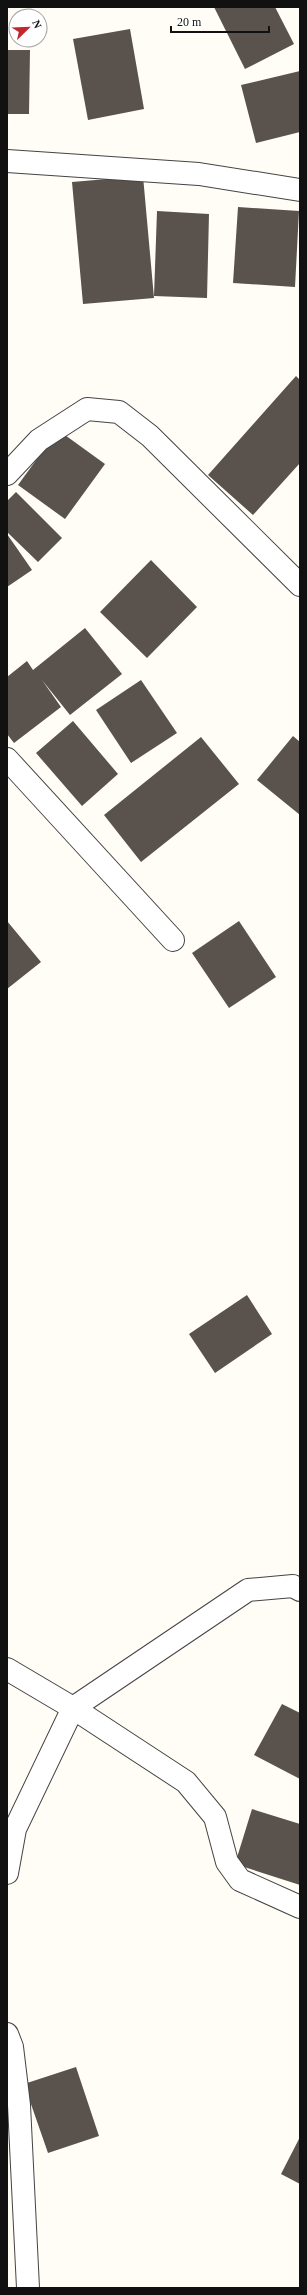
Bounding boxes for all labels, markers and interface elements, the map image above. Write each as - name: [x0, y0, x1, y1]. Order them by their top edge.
- north arrow: [8, 8, 48, 48]
- scale bar: [171, 8, 269, 34]
- text: 20 m: [177, 15, 202, 29]
- text: N: [30, 18, 44, 30]

